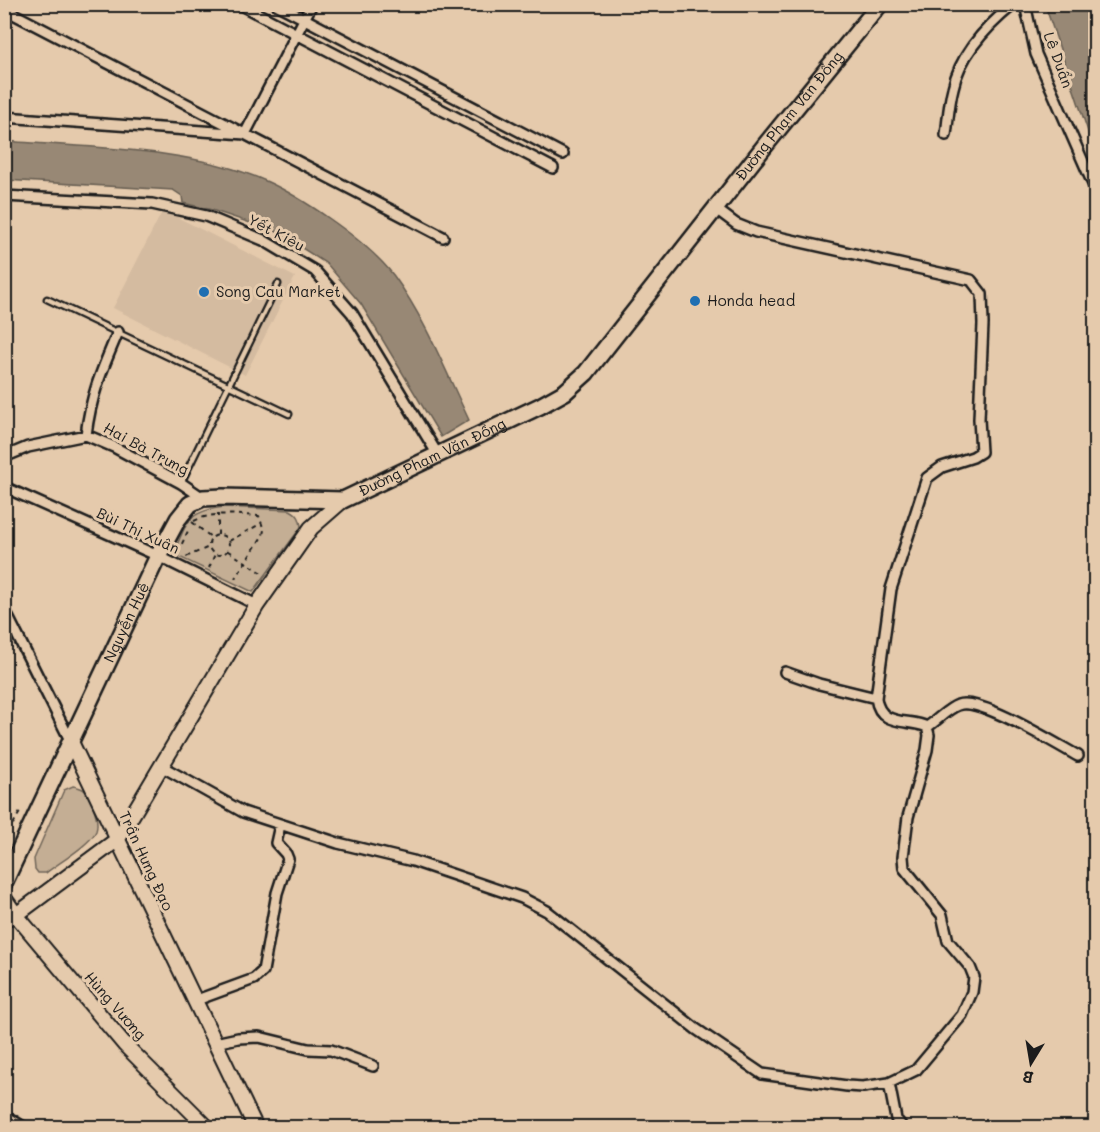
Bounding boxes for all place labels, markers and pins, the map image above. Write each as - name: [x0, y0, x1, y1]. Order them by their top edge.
- place label: Song Cau Market: [216, 281, 341, 301]
- marker: Song Cau Market: [197, 285, 211, 299]
- place label: Honda head: [707, 290, 795, 310]
- marker: Honda head: [688, 294, 702, 308]

